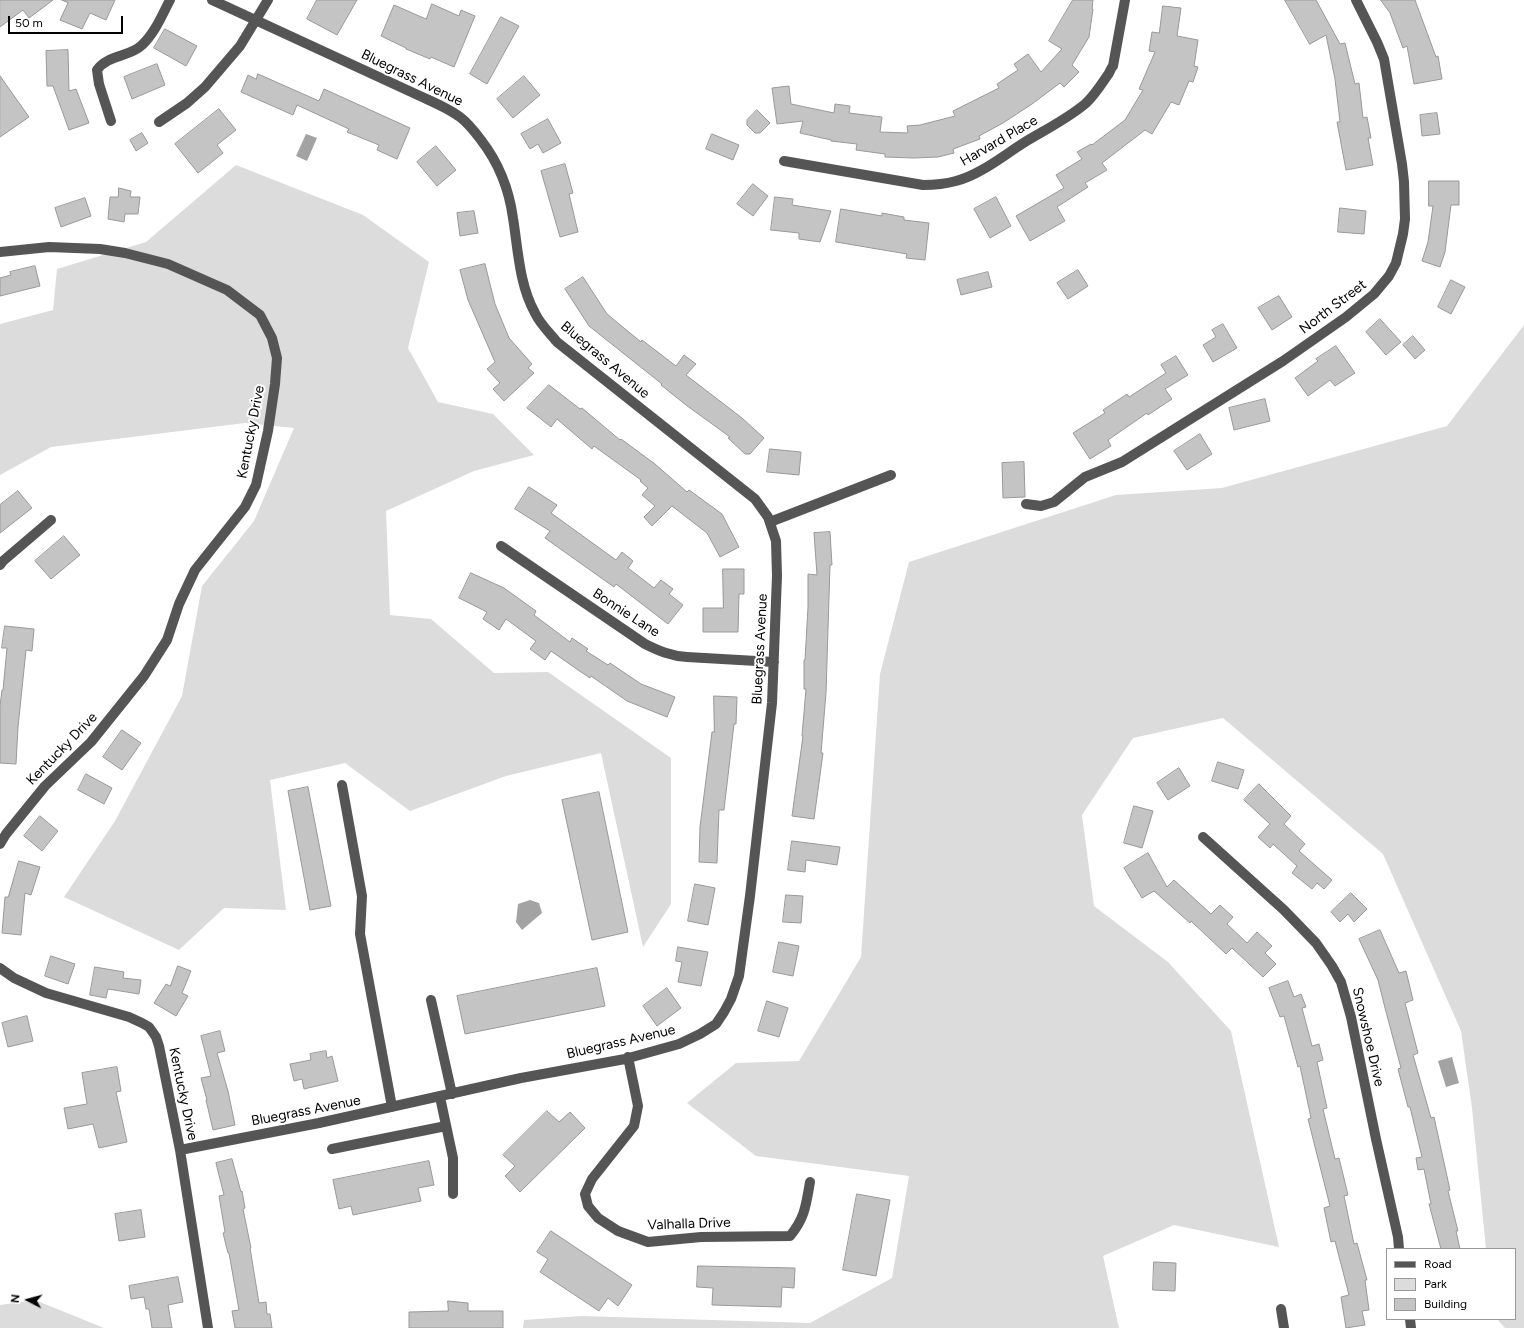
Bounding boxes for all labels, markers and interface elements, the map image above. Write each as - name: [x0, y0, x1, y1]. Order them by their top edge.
- scale bar: [10, 8, 125, 34]
- text: 50 m: [15, 16, 43, 30]
- street label: Bluegrass Avenue: [358, 46, 466, 110]
- street label: Harvard Place: [957, 112, 1041, 170]
- street label: North Street: [1296, 276, 1370, 338]
- street label: Bluegrass Avenue: [557, 318, 653, 402]
- street label: Kentucky Drive: [234, 384, 268, 480]
- street label: Bonnie Lane: [589, 585, 663, 641]
- street label: Bluegrass Avenue: [749, 593, 771, 705]
- street label: Kentucky Drive: [23, 709, 101, 789]
- street label: Snowshoe Drive: [1348, 986, 1388, 1088]
- street label: Bluegrass Avenue: [565, 1021, 677, 1063]
- street label: Kentucky Drive: [165, 1046, 201, 1142]
- street label: Bluegrass Avenue: [250, 1092, 362, 1130]
- street label: Valhalla Drive: [647, 1214, 731, 1234]
- legend: [1386, 1248, 1516, 1320]
- text: Road: [1424, 1257, 1452, 1271]
- text: Park: [1424, 1277, 1447, 1291]
- north arrow: [8, 1280, 48, 1320]
- text: N: [9, 1294, 22, 1304]
- text: Building: [1424, 1297, 1467, 1311]

